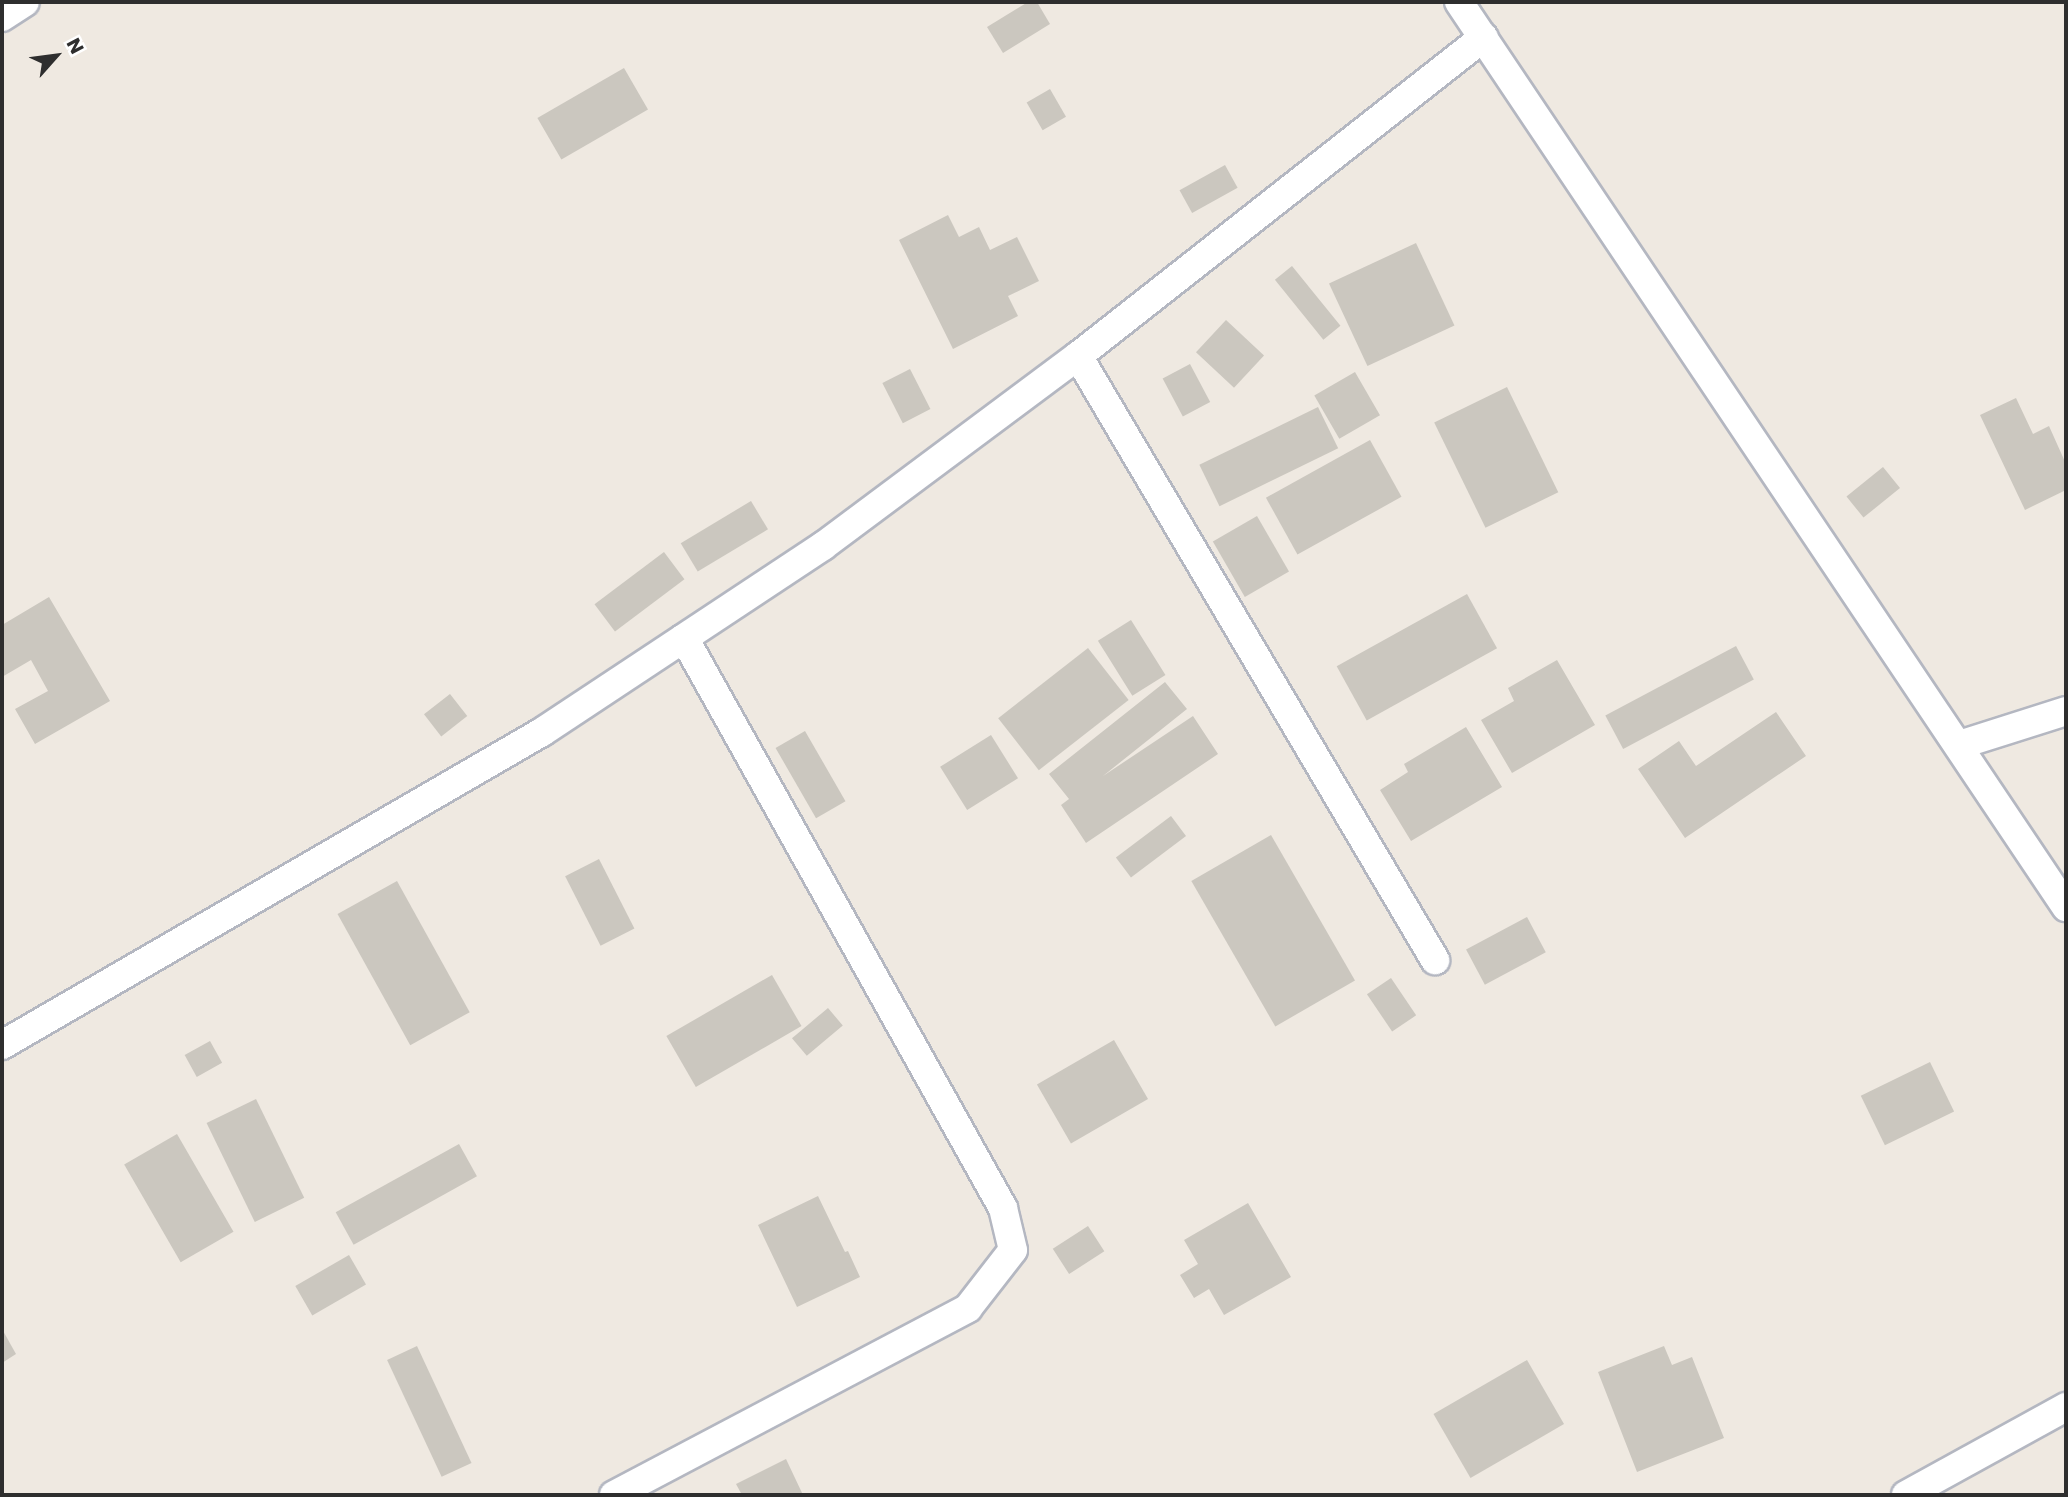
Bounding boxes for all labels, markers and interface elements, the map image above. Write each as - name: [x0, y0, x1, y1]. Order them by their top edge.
- north arrow: [21, 21, 91, 91]
- text: N: [60, 33, 90, 59]

